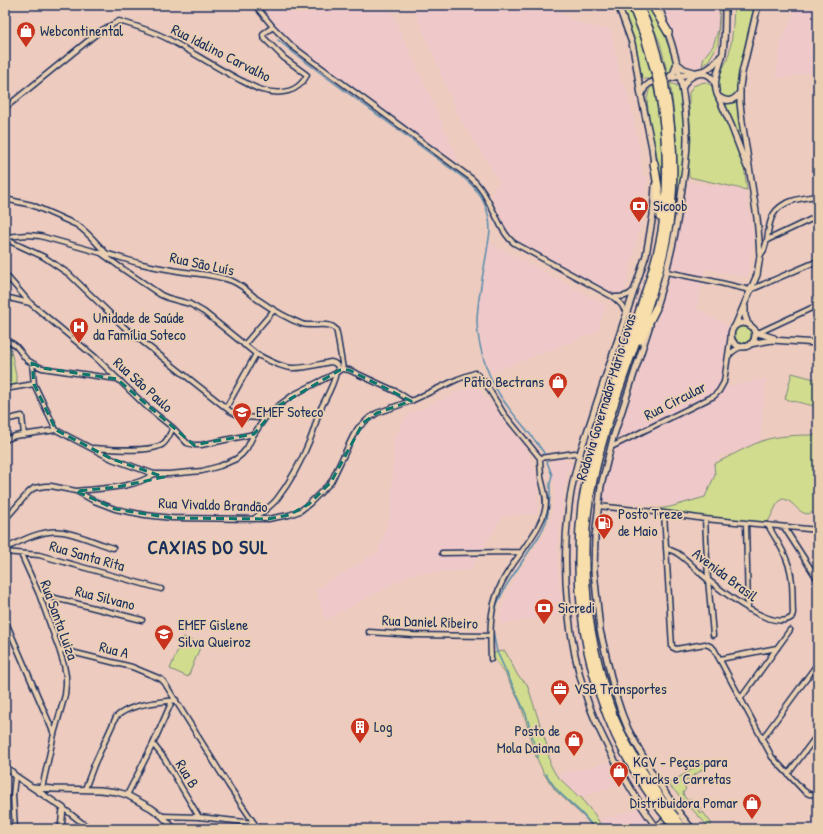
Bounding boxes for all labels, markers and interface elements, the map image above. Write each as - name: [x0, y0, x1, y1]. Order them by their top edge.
- street label: Rua Idalino Carvalho: [168, 18, 275, 87]
- shop icon: Webcontinental: [15, 20, 37, 48]
- place label: Webcontinental: [40, 20, 123, 41]
- bank icon: Sicoob: [628, 195, 650, 223]
- place label: Sicoob: [653, 195, 687, 216]
- street label: Rua São Luís: [168, 246, 236, 281]
- place label: Unidade de Saúde da Família Soteco: [93, 307, 186, 345]
- street label: Rodovia Governador Mário Covas: [570, 311, 641, 483]
- hospital icon: Unidade de Saúde da Família Soteco: [68, 316, 90, 344]
- street label: Rua São Paulo: [109, 352, 178, 417]
- place label: Patio Bectrans: [464, 371, 544, 392]
- shop icon: Patio Bectrans: [547, 371, 569, 399]
- street label: Rua Circular: [640, 376, 710, 425]
- school or university icon: EMEF Soteco: [231, 401, 253, 429]
- place label: EMEF Soteco: [256, 401, 323, 422]
- street label: Rua Vivaldo Brandão: [158, 492, 268, 517]
- place label: Posto Treze de Maio: [618, 503, 683, 541]
- fuel station icon: Posto Treze de Maio: [593, 512, 615, 540]
- district label: CAXIAS DO SUL: [147, 534, 269, 560]
- street label: Rua Santa Rita: [47, 535, 127, 576]
- street label: Avenida Brasil: [688, 543, 762, 606]
- street label: Rua Santa Luiza: [35, 577, 84, 663]
- street label: Rua Silvano: [73, 580, 137, 615]
- bank icon: Sicredi: [533, 597, 555, 625]
- place label: Sicredi: [558, 597, 595, 618]
- street label: Rua Daniel Ribeiro: [382, 609, 478, 634]
- place label: EMEF Gislene Silva Queiroz: [178, 614, 252, 652]
- school or university icon: EMEF Gislene Silva Queiroz: [153, 623, 175, 651]
- street label: Rua A: [97, 636, 132, 663]
- office icon: VSB Transportes: [549, 678, 571, 706]
- place label: VSB Transportes: [574, 678, 667, 699]
- building icon: Log: [349, 716, 371, 744]
- place label: Log: [374, 716, 393, 737]
- place label: Posto de Mola Daiana: [497, 720, 560, 758]
- shop icon: Posto de Mola Daiana: [563, 729, 585, 757]
- place label: KGV - Peças para Trucks e Carretas: [633, 751, 731, 789]
- street label: Rua B: [171, 756, 204, 792]
- shop icon: KGV - Peças para Trucks e Carretas: [608, 760, 630, 788]
- place label: Distribuidora Pomar: [630, 792, 738, 813]
- shop icon: Distribuidora Pomar: [741, 792, 763, 820]

